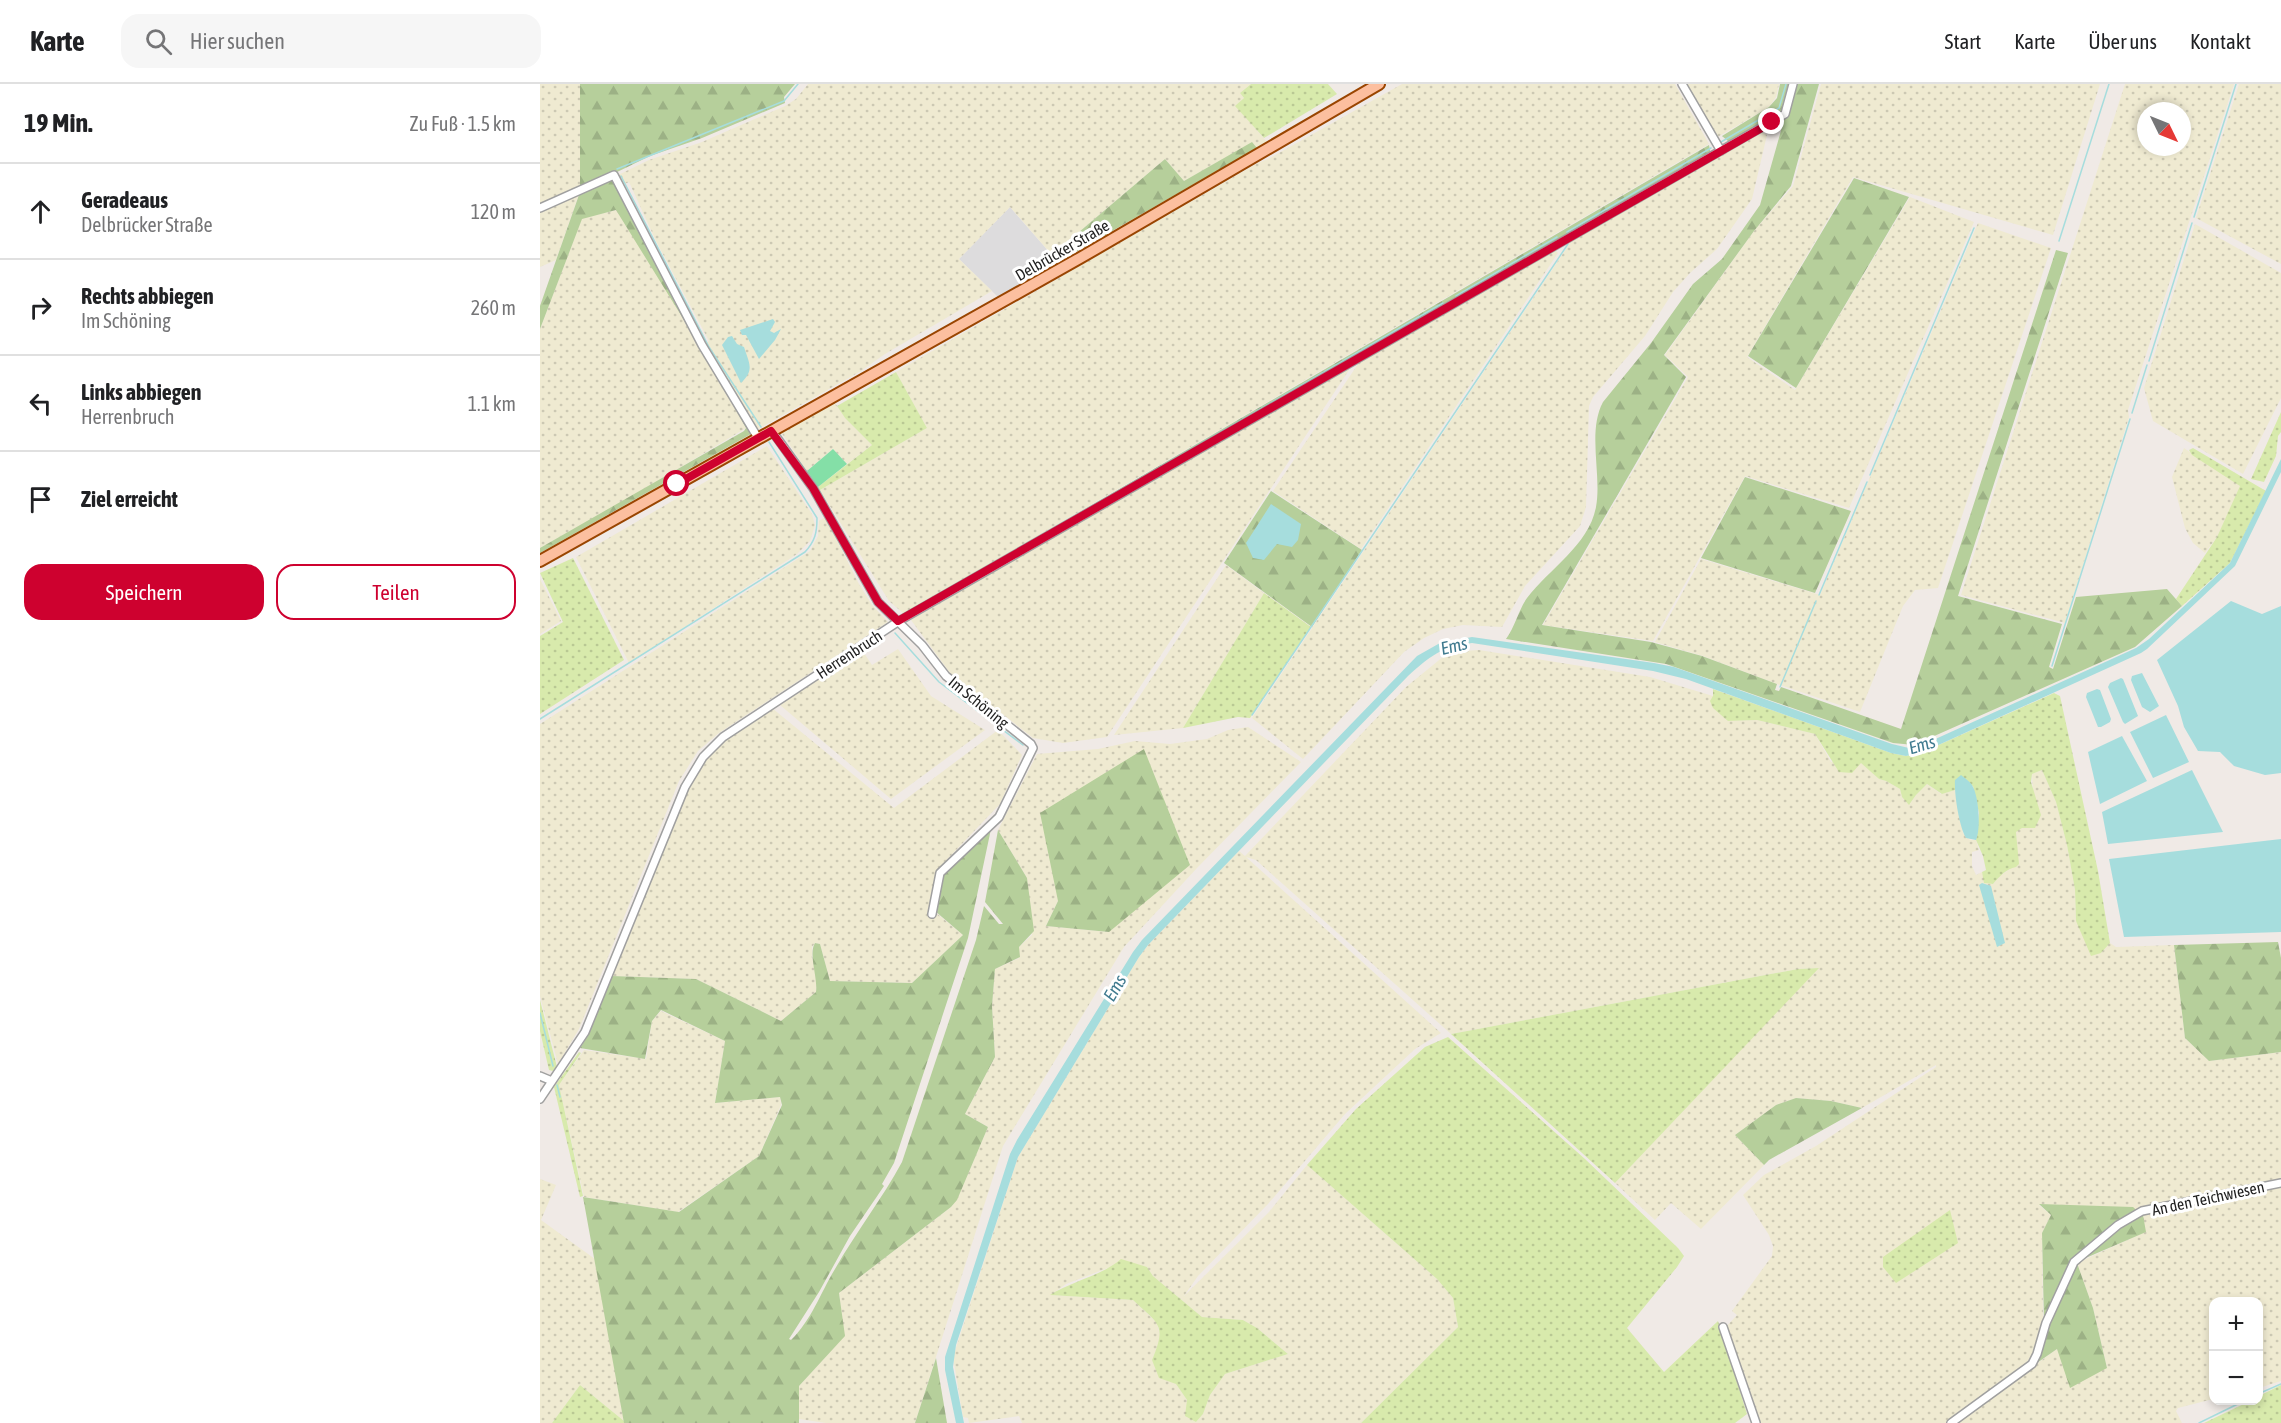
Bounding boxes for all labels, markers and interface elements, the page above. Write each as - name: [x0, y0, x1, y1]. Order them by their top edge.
- search box: [121, 14, 541, 68]
- text: Karte: [30, 25, 85, 57]
- icon: search: [142, 25, 175, 58]
- text: Hier suchen: [190, 28, 285, 54]
- text: Start: [1945, 29, 1981, 53]
- text: Karte: [2014, 29, 2055, 53]
- text: Über uns: [2088, 29, 2157, 53]
- text: Kontakt: [2190, 29, 2251, 53]
- north arrow: [2137, 102, 2191, 156]
- text: 19 Min.: [24, 108, 93, 138]
- route end: [1758, 108, 1784, 134]
- text: Zu Fuß · 1.5 km: [410, 112, 516, 135]
- text: Geradeaus: [81, 187, 168, 213]
- icon: ahead: [24, 195, 57, 228]
- text: 120 m: [471, 200, 516, 223]
- text: Delbrücker Straße: [81, 213, 213, 236]
- street label: Delbrücker Straße: [1012, 216, 1112, 284]
- text: Rechts abbiegen: [81, 283, 214, 309]
- icon: right: [24, 291, 57, 324]
- text: 260 m: [471, 296, 516, 319]
- text: Im Schöning: [81, 309, 171, 332]
- text: Links abbiegen: [81, 379, 202, 405]
- icon: left: [24, 387, 57, 420]
- text: 1.1 km: [468, 392, 516, 415]
- text: Herrenbruch: [81, 405, 174, 428]
- route start: [663, 470, 689, 496]
- icon: arrive: [24, 483, 57, 516]
- text: Ziel erreicht: [81, 486, 178, 512]
- button: Speichern: [24, 564, 264, 620]
- button: Teilen: [276, 564, 516, 620]
- street label: Herrenbruch: [813, 626, 885, 682]
- water label: Ems: [1438, 632, 1469, 659]
- street label: Im Schöning: [945, 672, 1013, 732]
- water label: Ems: [1906, 731, 1938, 758]
- water label: Ems: [1099, 971, 1131, 1005]
- street label: An den Teichwiesen: [2150, 1177, 2266, 1219]
- map controls: [2209, 1297, 2263, 1405]
- button: +: [2209, 1297, 2263, 1351]
- button: −: [2209, 1351, 2263, 1405]

